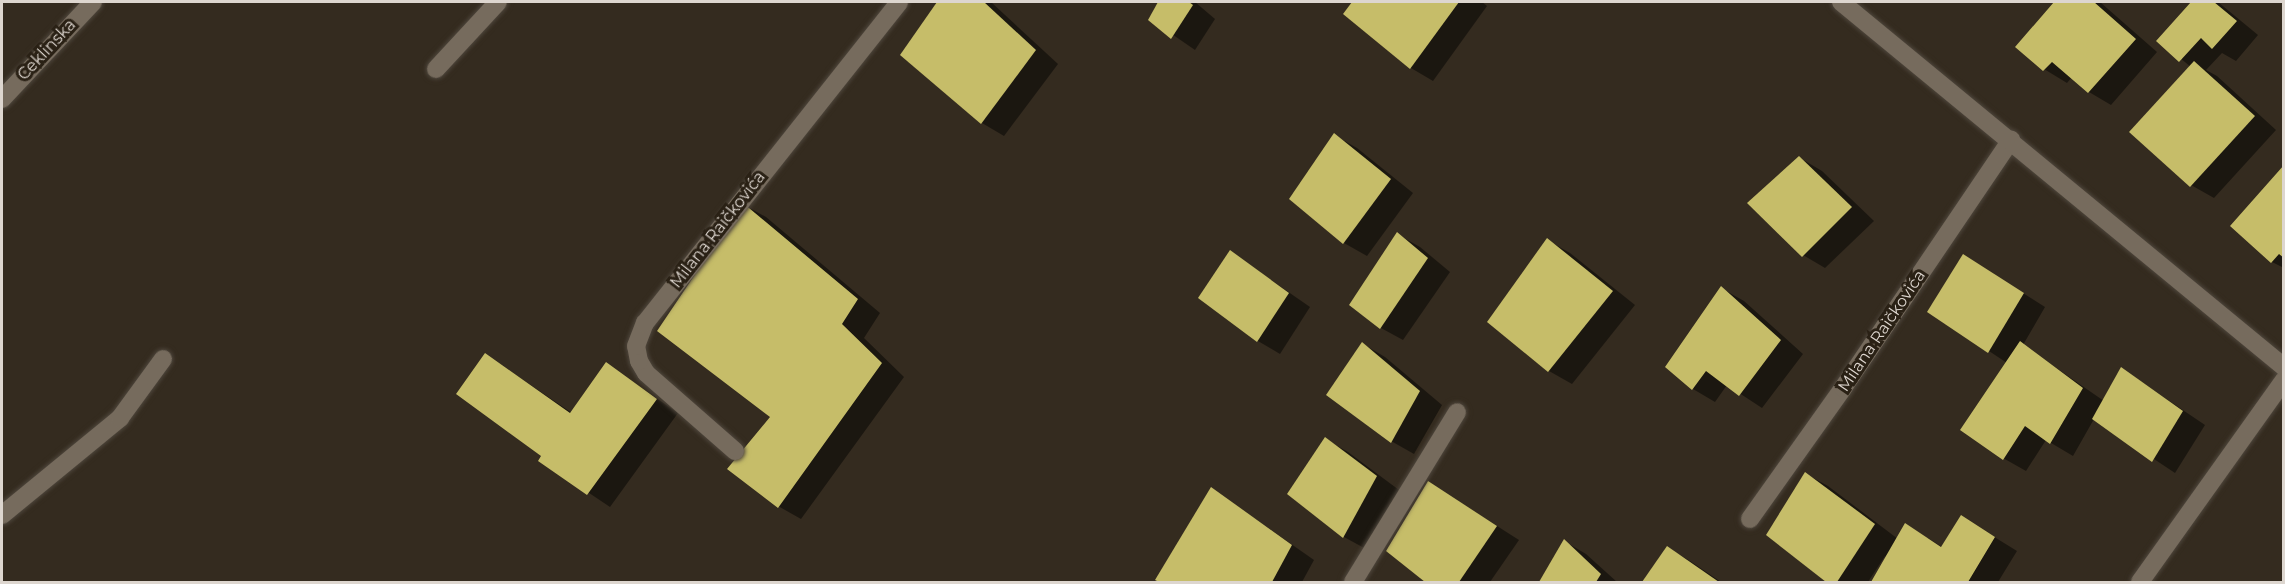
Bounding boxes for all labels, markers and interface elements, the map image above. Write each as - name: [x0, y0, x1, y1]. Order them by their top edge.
- street label: Ceklinska: [14, 16, 80, 84]
- street label: Milana Raičkovića: [667, 168, 769, 292]
- street label: Milana Raičkovića: [1834, 267, 1930, 395]

